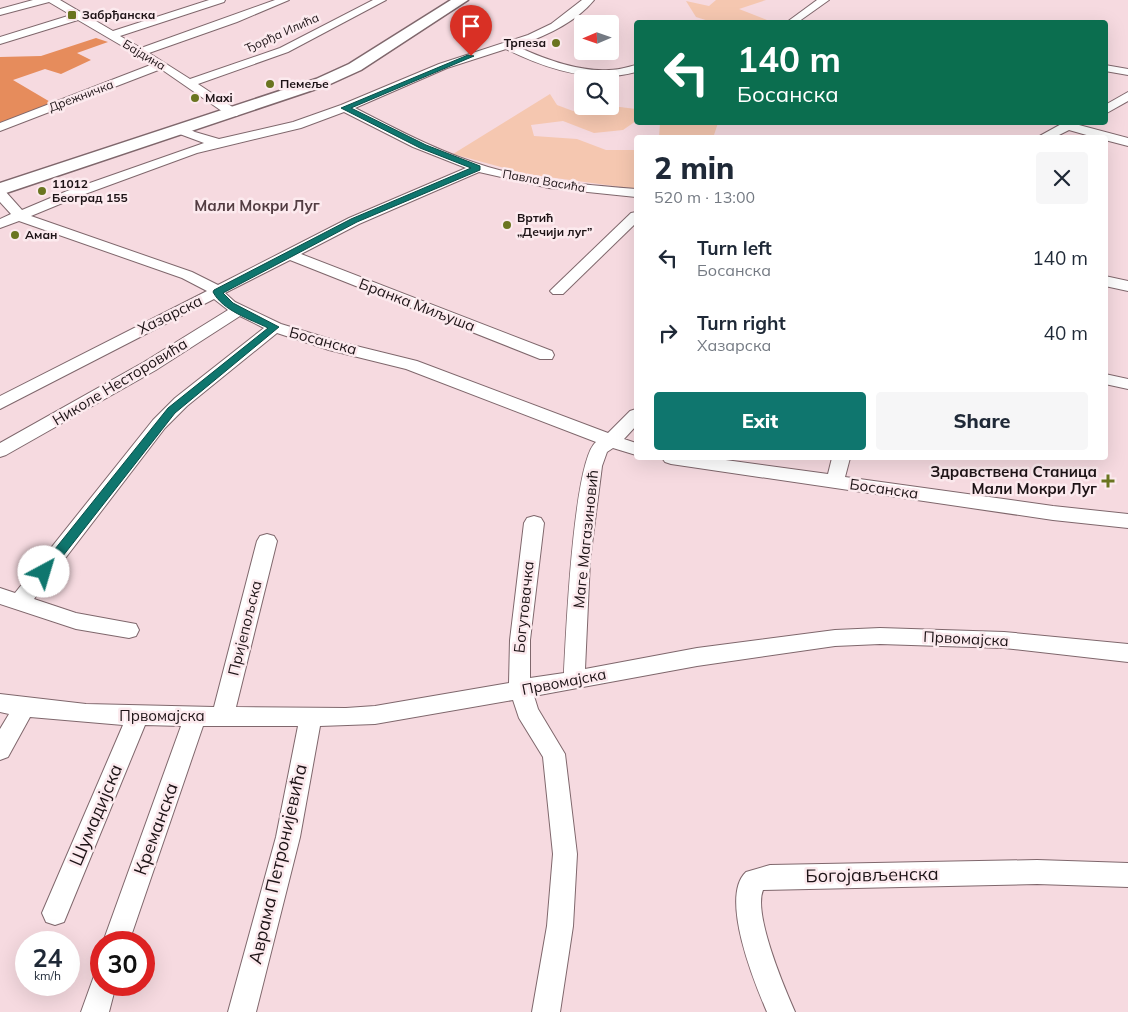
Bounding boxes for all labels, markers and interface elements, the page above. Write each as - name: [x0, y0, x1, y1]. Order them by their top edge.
- pin: [450, 5, 492, 56]
- place label: Забрђанска: [82, 7, 155, 22]
- marker: Забрђанска: [66, 9, 78, 21]
- street label: Ђорђа Илића: [242, 9, 321, 56]
- icon: arrive: [457, 12, 485, 40]
- north arrow: [574, 15, 619, 60]
- map controls: [574, 15, 619, 115]
- place label: Трпеза: [504, 35, 546, 50]
- street label: Бајдина: [120, 36, 168, 73]
- marker: Трпеза: [550, 37, 562, 49]
- text: 140 m: [737, 37, 841, 81]
- icon: left: [654, 40, 719, 105]
- button: search: [574, 70, 619, 115]
- street label: Дрежничка: [46, 76, 115, 115]
- place label: Пемеље: [280, 76, 329, 91]
- marker: Пемеље: [264, 78, 276, 90]
- text: Босанска: [737, 80, 839, 108]
- place label: Maxi: [205, 90, 233, 105]
- marker: Maxi: [189, 92, 201, 104]
- text: 2 min: [654, 149, 734, 187]
- button: close: [1036, 152, 1088, 204]
- street label: Павла Васића: [501, 166, 587, 195]
- place label: 11012 Београд 155: [52, 176, 128, 205]
- marker: 11012 Београд 155: [36, 185, 48, 197]
- text: 520 m · 13:00: [654, 187, 755, 207]
- district label: Мали Мокри Луг: [194, 196, 320, 215]
- place label: Вртић „Дечији луг”: [517, 210, 592, 239]
- marker: Вртић „Дечији луг”: [501, 219, 513, 231]
- place label: Аман: [25, 227, 57, 242]
- marker: Аман: [9, 229, 21, 241]
- text: Turn left: [697, 236, 772, 260]
- icon: left: [654, 244, 682, 272]
- text: 140 m: [1032, 246, 1088, 270]
- text: Босанска: [697, 260, 771, 280]
- street label: Бранка Миљуша: [356, 274, 478, 335]
- street label: Хазарска: [134, 291, 205, 338]
- text: Turn right: [697, 311, 786, 335]
- icon: right: [654, 319, 682, 347]
- text: 40 m: [1044, 321, 1088, 345]
- street label: Босанска: [287, 322, 359, 359]
- street label: Николе Несторовића: [49, 334, 191, 429]
- text: Хазарска: [697, 335, 771, 355]
- button: Exit: [654, 392, 866, 450]
- button: Share: [876, 392, 1088, 450]
- place label: Здравствена Станица Мали Мокри Луг: [931, 462, 1097, 498]
- street label: Маге Магазиновић: [569, 469, 602, 609]
- street label: Босанска: [848, 474, 920, 503]
- marker: Здравствена Станица Мали Мокри Луг: [1101, 474, 1115, 488]
- position arrow: [17, 545, 69, 597]
- street label: Богутовачка: [509, 560, 538, 654]
- street label: Пријепољска: [224, 578, 265, 677]
- street label: Првомајска: [923, 627, 1009, 650]
- street label: Првомајска: [520, 664, 608, 699]
- street label: Првомајска: [119, 706, 205, 725]
- street label: Шумадијска: [64, 761, 127, 869]
- street label: Аврама Петронијевића: [243, 762, 312, 966]
- street label: Креманска: [128, 780, 183, 878]
- street label: Богојављенска: [805, 862, 939, 887]
- speed limit sign: 30: [90, 931, 155, 996]
- text: 24: [32, 942, 63, 973]
- text: km/h: [34, 968, 61, 983]

